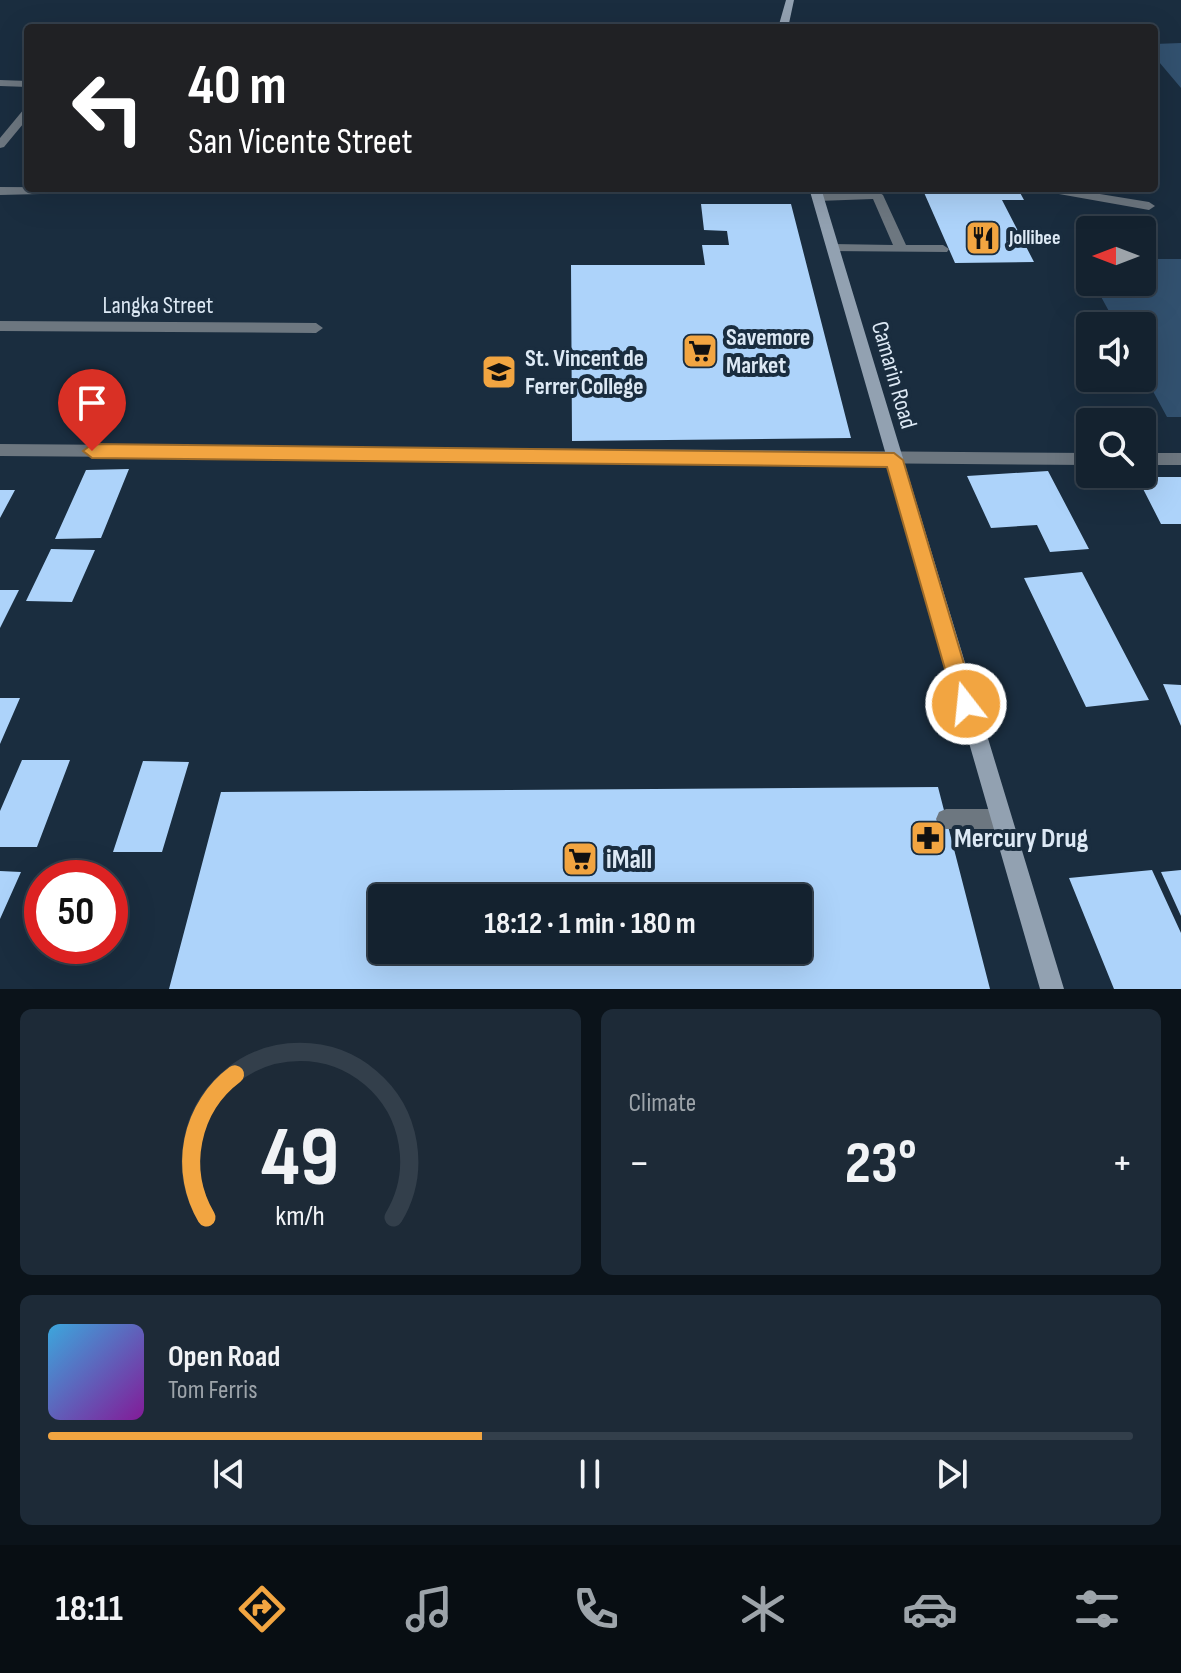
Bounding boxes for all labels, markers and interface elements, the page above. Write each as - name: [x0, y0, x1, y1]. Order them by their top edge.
- text: 40 m: [188, 53, 287, 120]
- icon: left: [56, 56, 160, 160]
- text: San Vicente Street: [188, 121, 413, 164]
- north arrow: [1076, 216, 1156, 296]
- map controls: [1076, 216, 1156, 488]
- restaurant icon: Jollibee: [964, 219, 1002, 257]
- place label: Jollibee: [1008, 226, 1060, 250]
- street label: Langka Street: [103, 291, 213, 320]
- button: sound: [1076, 312, 1156, 392]
- street label: Camarin Road: [865, 318, 923, 432]
- place label: Savemore Market: [726, 323, 810, 380]
- supermarket icon: Savemore Market: [681, 332, 719, 370]
- place label: St. Vincent de Ferrer College: [525, 344, 644, 401]
- school or university icon: St. Vincent de Ferrer College: [480, 353, 518, 391]
- pin: [58, 369, 126, 451]
- icon: arrive: [70, 381, 114, 425]
- button: search: [1076, 408, 1156, 488]
- position arrow: [924, 662, 1008, 746]
- pharmacy icon: Mercury Drug: [909, 819, 947, 857]
- place label: Mercury Drug: [954, 822, 1088, 855]
- supermarket icon: iMall: [561, 840, 599, 878]
- place label: iMall: [606, 843, 652, 876]
- speed limit sign: 50: [24, 860, 128, 964]
- text: 18:12 · 1 min · 180 m: [484, 906, 696, 942]
- text: Climate: [629, 1088, 696, 1119]
- text: 49: [261, 1109, 339, 1209]
- text: 23°: [845, 1128, 917, 1200]
- text: −: [629, 1137, 650, 1190]
- text: +: [1111, 1137, 1133, 1190]
- text: km/h: [276, 1199, 325, 1234]
- text: Open Road: [168, 1339, 280, 1375]
- text: Tom Ferris: [168, 1375, 258, 1406]
- icon: previous: [207, 1452, 251, 1496]
- icon: pause: [568, 1452, 612, 1496]
- icon: next: [930, 1452, 974, 1496]
- icon: directions: [234, 1581, 290, 1637]
- icon: music: [401, 1581, 457, 1637]
- icon: phone: [568, 1581, 624, 1637]
- icon: climate: [735, 1581, 791, 1637]
- icon: car: [902, 1581, 958, 1637]
- icon: filters: [1069, 1581, 1125, 1637]
- text: 18:11: [56, 1588, 123, 1631]

